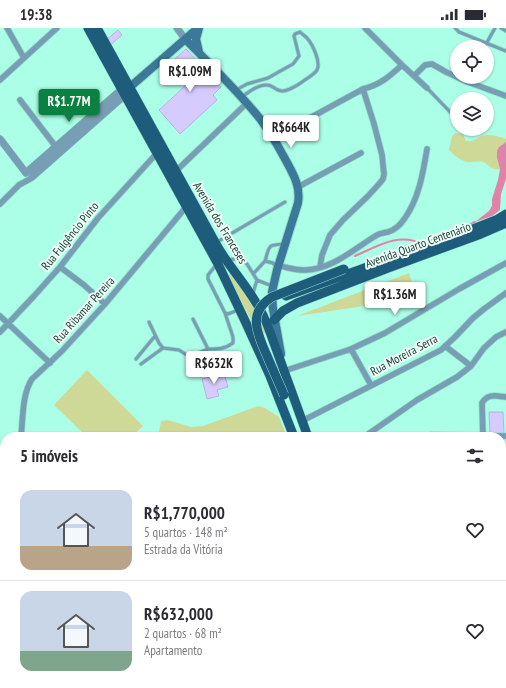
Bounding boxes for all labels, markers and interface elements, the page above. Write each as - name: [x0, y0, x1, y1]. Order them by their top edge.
- text: 19:38: [20, 5, 52, 24]
- map controls: [450, 40, 494, 136]
- button: locate: [450, 40, 494, 84]
- pin: R$1.09M: [153, 59, 227, 93]
- text: R$1.09M: [169, 63, 211, 80]
- pin: R$1.77M: [32, 89, 106, 123]
- button: layers: [450, 92, 494, 136]
- text: R$1.77M: [48, 93, 90, 110]
- pin: R$664K: [258, 115, 324, 149]
- text: R$664K: [272, 119, 310, 136]
- street label: Avenida dos Franceses: [190, 179, 251, 266]
- street label: Rua Fulgêncio Pinto: [38, 199, 102, 273]
- street label: Avenida Quarto Centenário: [363, 218, 473, 271]
- street label: Rua Ribamar Pereira: [50, 273, 117, 346]
- pin: R$1.36M: [358, 282, 432, 316]
- text: R$1.36M: [374, 286, 416, 303]
- street label: Rua Moreira Serra: [368, 330, 440, 379]
- pin: R$632K: [181, 351, 247, 385]
- text: R$632K: [195, 355, 233, 372]
- text: 5 imóveis: [20, 445, 78, 467]
- icon: filters: [464, 445, 486, 467]
- text: R$1,770,000: [144, 502, 225, 524]
- icon: home: [52, 506, 100, 554]
- icon: heart: [464, 519, 486, 541]
- text: 5 quartos · 148 m²: [144, 524, 228, 541]
- text: Estrada da Vitória: [144, 541, 223, 558]
- text: R$632,000: [144, 603, 213, 625]
- icon: home: [52, 607, 100, 655]
- icon: heart: [464, 620, 486, 642]
- text: 2 quartos · 68 m²: [144, 625, 222, 642]
- text: Apartamento: [144, 642, 202, 659]

